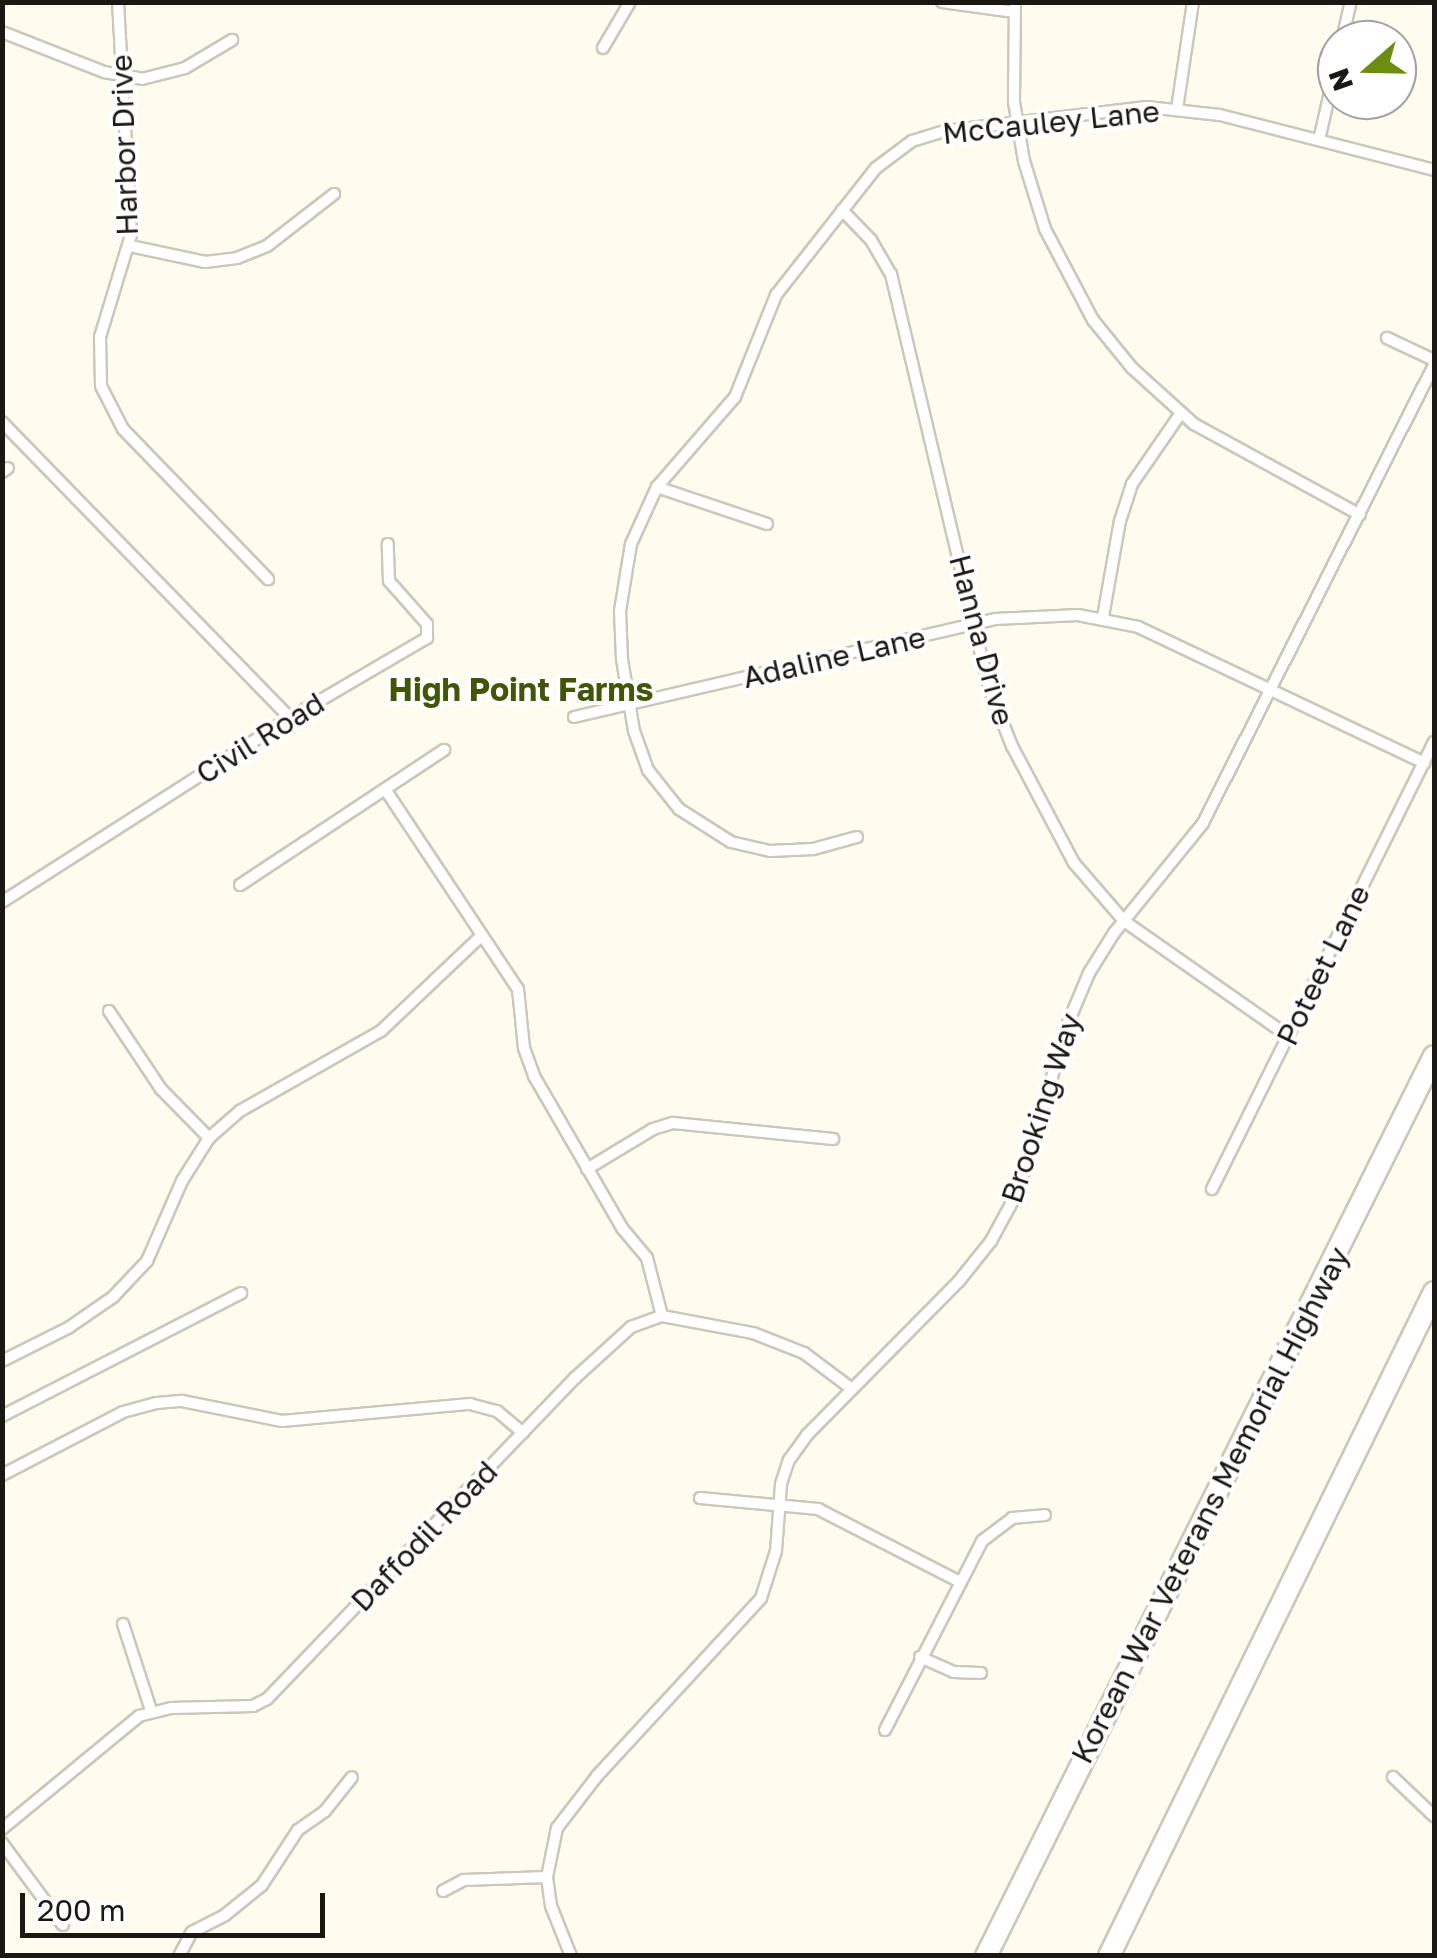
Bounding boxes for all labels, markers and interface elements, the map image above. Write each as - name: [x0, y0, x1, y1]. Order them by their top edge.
- north arrow: [1317, 20, 1417, 120]
- street label: Harbor Drive: [103, 54, 145, 236]
- text: N: [1321, 64, 1359, 95]
- street label: McCauley Lane: [941, 93, 1161, 151]
- street label: Hanna Drive: [942, 551, 1022, 729]
- street label: Adaline Lane: [739, 618, 929, 696]
- district label: High Point Farms: [389, 670, 653, 708]
- street label: Civil Road: [189, 685, 331, 791]
- street label: Poteet Lane: [1269, 879, 1377, 1051]
- street label: Brooking Way: [993, 1008, 1089, 1208]
- street label: Korean War Veterans Memorial Highway: [1064, 1241, 1356, 1769]
- street label: Daffodil Road: [343, 1453, 505, 1619]
- scale bar: [25, 1873, 330, 1935]
- text: 200 m: [37, 1892, 126, 1928]

